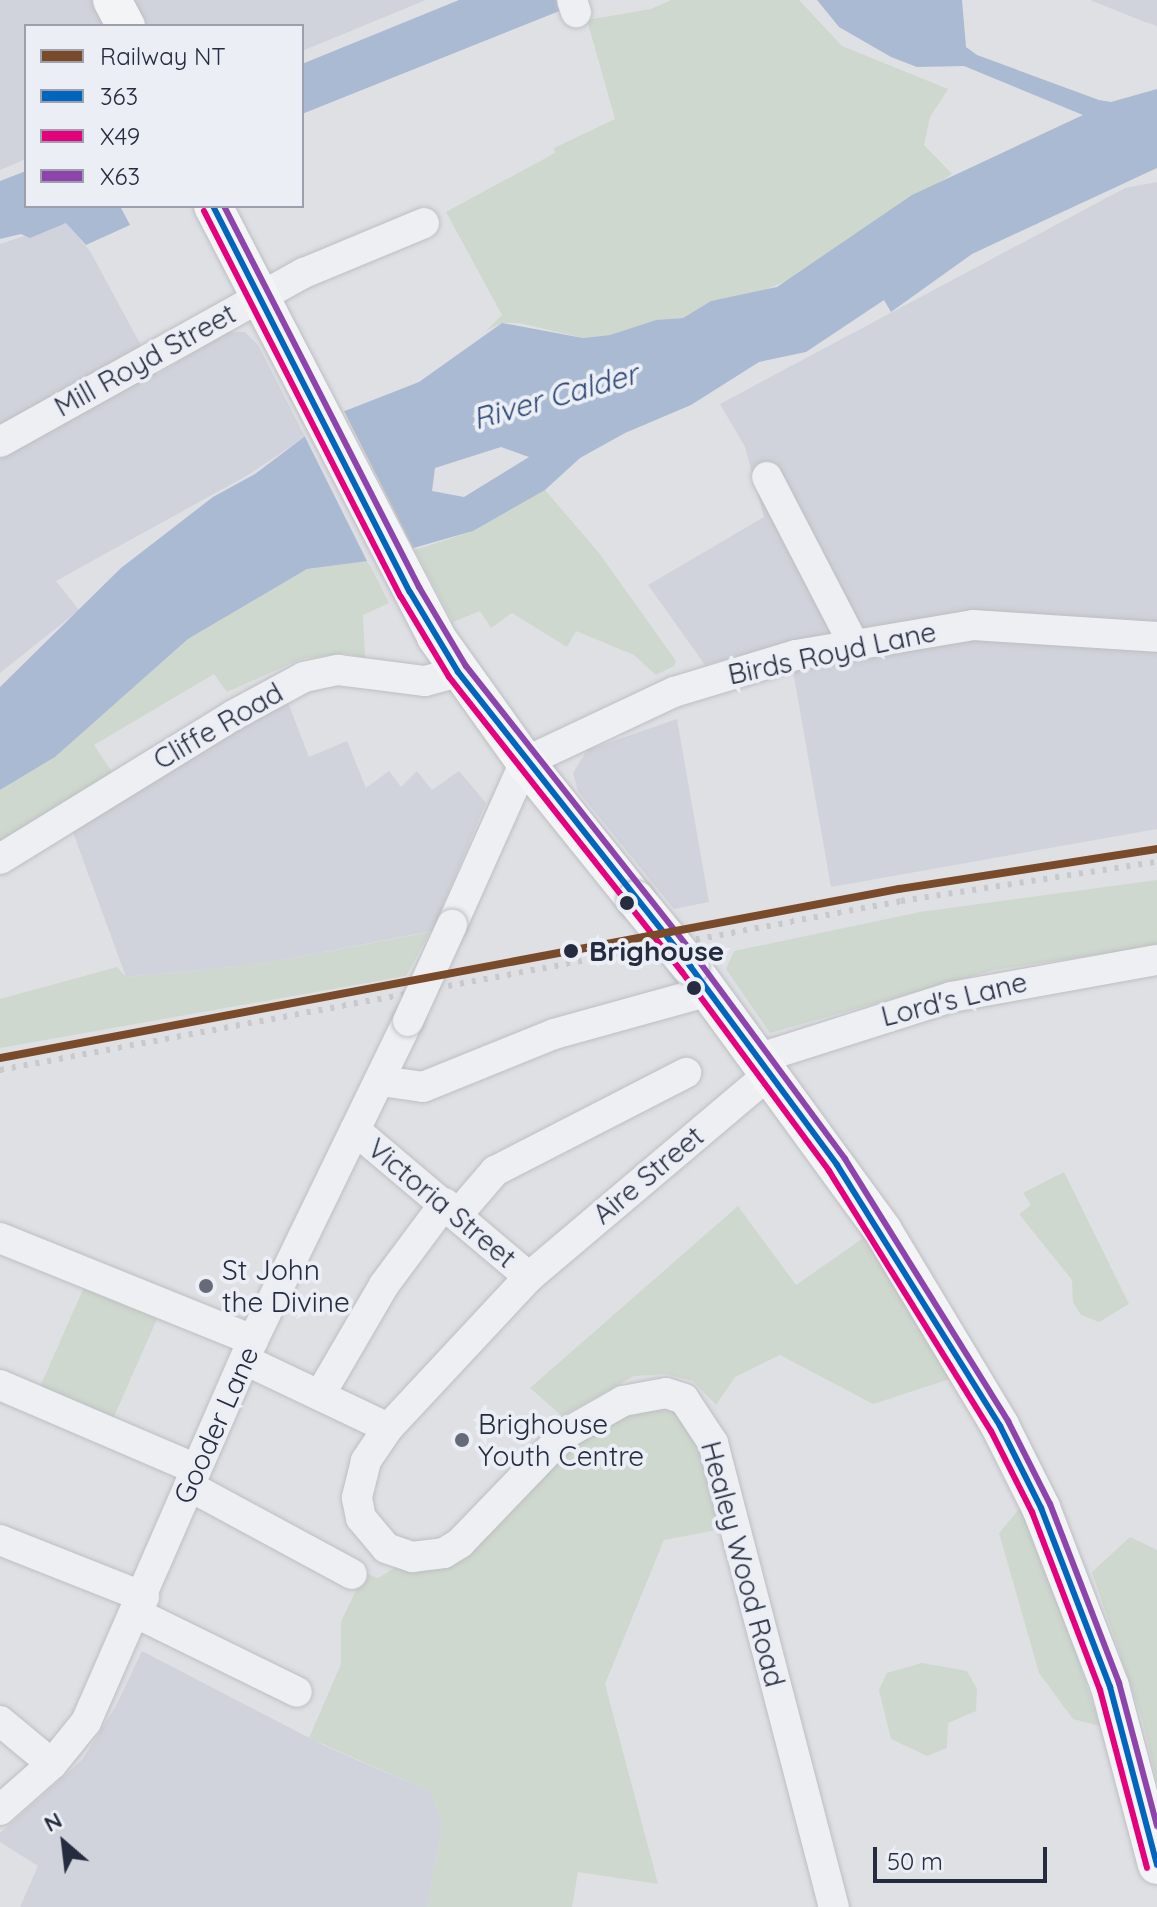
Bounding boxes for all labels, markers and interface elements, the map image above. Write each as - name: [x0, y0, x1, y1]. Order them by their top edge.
- legend: [24, 24, 304, 208]
- text: Railway NT: [100, 41, 226, 71]
- text: 363: [100, 81, 138, 111]
- text: X49: [100, 121, 140, 151]
- text: X63: [100, 161, 140, 191]
- street label: Mill Royd Street: [48, 296, 242, 424]
- water label: River Calder: [468, 355, 642, 437]
- street label: Birds Royd Lane: [725, 615, 939, 691]
- street label: Cliffe Road: [147, 675, 289, 777]
- unlabelled marker: [619, 895, 635, 911]
- place label: Brighouse: [589, 934, 724, 968]
- marker: Brighouse: [560, 940, 582, 962]
- street label: Lord's Lane: [878, 965, 1030, 1033]
- unlabelled marker: [686, 980, 702, 996]
- street label: Aire Street: [586, 1119, 710, 1231]
- street label: Victoria Street: [361, 1131, 523, 1275]
- place label: St John the Divine: [222, 1253, 350, 1319]
- marker: St John the Divine: [197, 1277, 215, 1295]
- street label: Gooder Lane: [166, 1341, 266, 1509]
- place label: Brighouse Youth Centre: [478, 1407, 644, 1473]
- marker: Brighouse Youth Centre: [453, 1431, 471, 1449]
- street label: Healey Wood Road: [694, 1437, 792, 1691]
- north arrow: [24, 1803, 104, 1883]
- text: N: [39, 1806, 66, 1838]
- scale bar: [877, 1831, 1051, 1881]
- text: 50 m: [887, 1846, 943, 1876]

